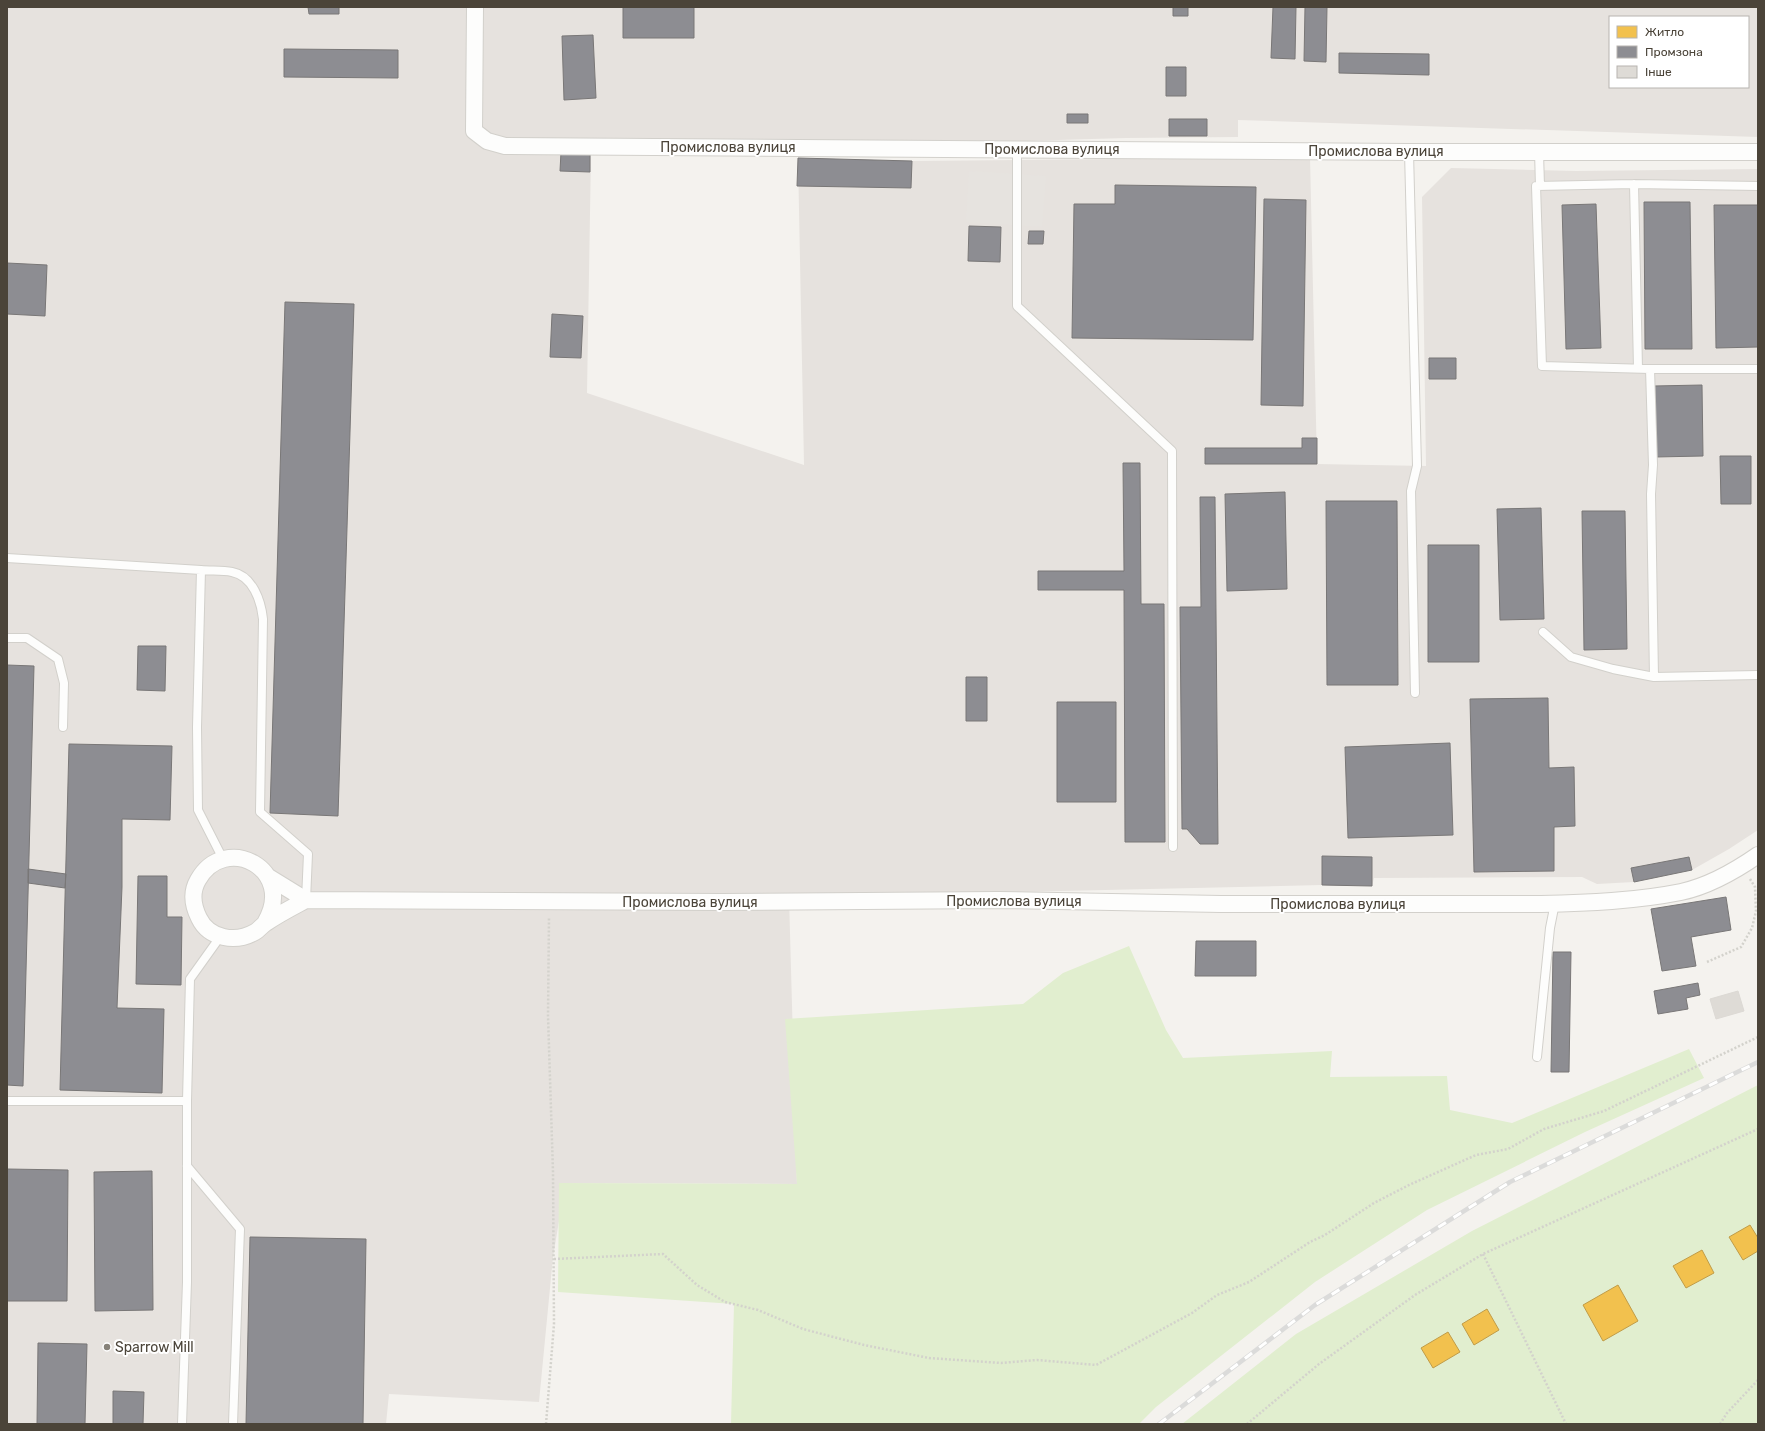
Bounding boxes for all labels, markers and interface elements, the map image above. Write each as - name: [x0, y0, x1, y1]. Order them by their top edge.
- legend: [1609, 16, 1749, 88]
- text: Житло: [1645, 25, 1684, 39]
- text: Промзона: [1645, 45, 1703, 59]
- text: Інше: [1645, 65, 1672, 79]
- street label: Промислова вулиця: [660, 139, 796, 156]
- street label: Промислова вулиця: [984, 141, 1120, 158]
- street label: Промислова вулиця: [1308, 143, 1444, 160]
- street label: Промислова вулиця: [946, 893, 1082, 910]
- street label: Промислова вулиця: [622, 894, 758, 911]
- street label: Промислова вулиця: [1270, 896, 1406, 913]
- place label: Sparrow Mill: [115, 1339, 194, 1356]
- marker: Sparrow Mill: [102, 1342, 112, 1352]

